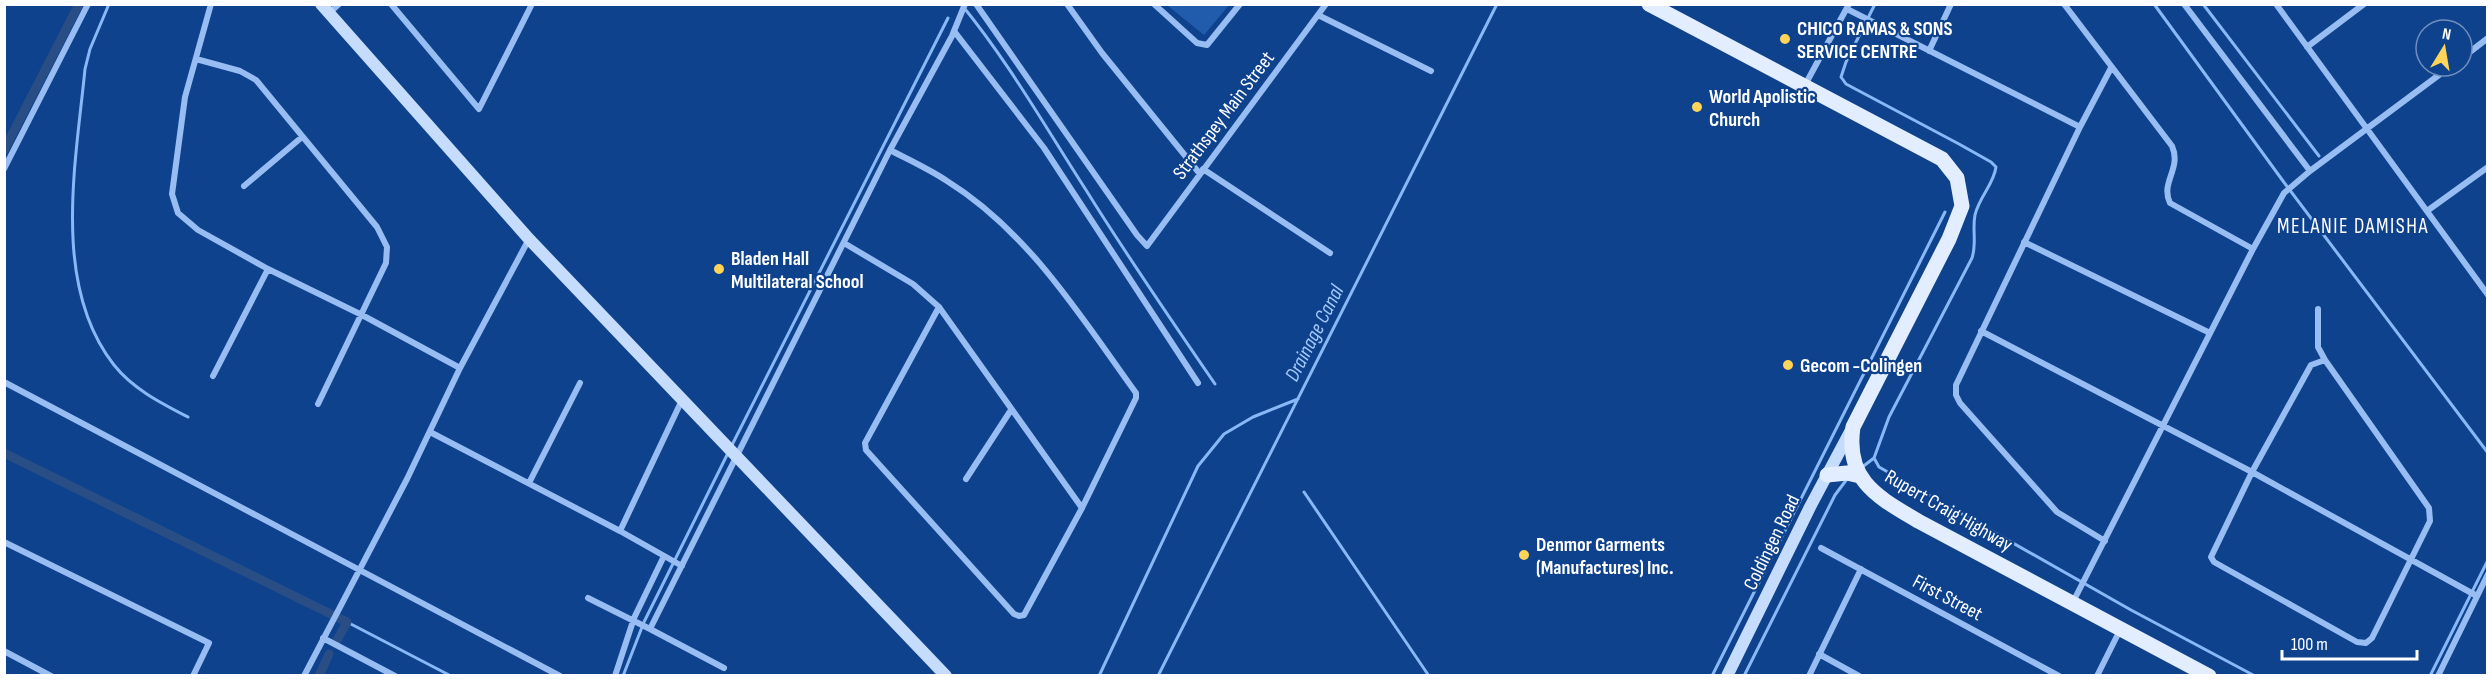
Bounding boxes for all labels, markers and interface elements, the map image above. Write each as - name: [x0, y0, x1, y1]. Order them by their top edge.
- place label: CHICO RAMAS & SONS SERVICE CENTRE: [1797, 17, 1953, 64]
- north arrow: [2414, 18, 2474, 78]
- text: N: [2441, 25, 2453, 45]
- marker: CHICO RAMAS & SONS SERVICE CENTRE: [1778, 32, 1792, 46]
- street label: Strathspey Main Street: [1168, 47, 1280, 184]
- place label: World Apolistic Church: [1709, 85, 1816, 132]
- marker: World Apolistic Church: [1690, 100, 1704, 114]
- district label: MELANIE DAMISHA: [2277, 214, 2429, 239]
- place label: Bladen Hall Multilateral School: [731, 247, 864, 294]
- marker: Bladen Hall Multilateral School: [712, 262, 726, 276]
- water label: Drainage Canal: [1280, 280, 1350, 386]
- place label: Gecom -Colingen: [1800, 354, 1922, 378]
- marker: Gecom -Colingen: [1781, 358, 1795, 372]
- street label: Rupert Craig Highway: [1880, 465, 2017, 557]
- street label: Coldingen Road: [1738, 491, 1805, 594]
- place label: Denmor Garments (Manufactures) Inc.: [1536, 533, 1674, 580]
- marker: Denmor Garments (Manufactures) Inc.: [1517, 548, 1531, 562]
- street label: First Street: [1908, 570, 1987, 626]
- scale bar: [2282, 623, 2417, 661]
- text: 100 m: [2291, 634, 2328, 655]

